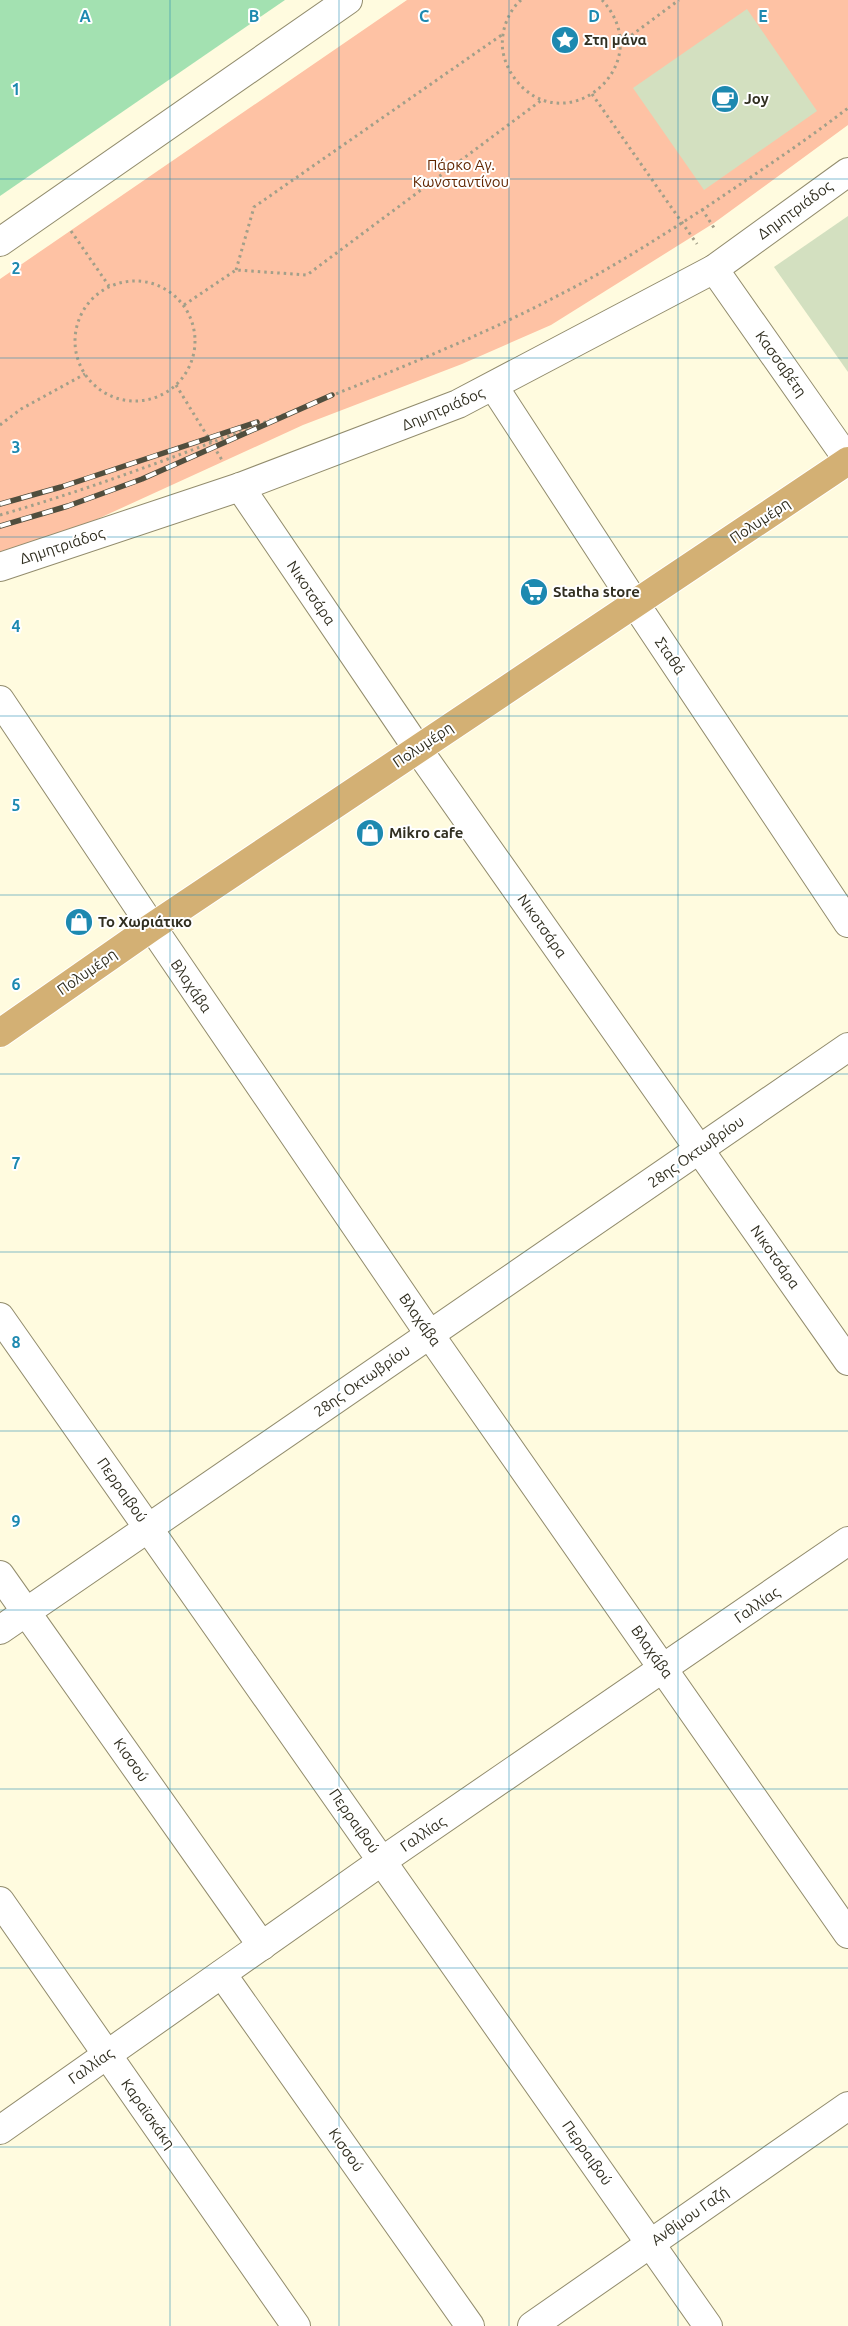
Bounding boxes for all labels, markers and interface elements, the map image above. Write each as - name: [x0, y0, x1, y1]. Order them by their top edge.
- text: A: [79, 7, 91, 25]
- text: B: [249, 7, 259, 25]
- text: C: [419, 7, 429, 25]
- text: D: [588, 7, 600, 25]
- text: E: [758, 7, 768, 25]
- place icon: Στη μάνα: [550, 25, 580, 55]
- place label: Στη μάνα: [584, 31, 647, 48]
- text: 1: [11, 80, 21, 98]
- cafe icon: Joy: [710, 84, 740, 114]
- place label: Joy: [744, 90, 769, 107]
- park label: Πάρκο Αγ. Κωνσταντίνου: [413, 156, 509, 190]
- street label: Δημητριάδος: [754, 177, 835, 242]
- text: 2: [11, 259, 21, 277]
- street label: Κασσαβέτη: [752, 327, 810, 400]
- street label: Δημητριάδος: [399, 383, 487, 434]
- text: 3: [11, 438, 21, 456]
- street label: Πολυμέρη: [726, 494, 793, 547]
- street label: Δημητριάδος: [17, 524, 106, 567]
- street label: Νικοτσάρα: [284, 557, 339, 628]
- supermarket icon: Statha store: [519, 577, 549, 607]
- place label: Statha store: [553, 583, 640, 600]
- text: 4: [11, 617, 21, 635]
- street label: Σταθά: [652, 634, 689, 678]
- street label: Πολυμέρη: [389, 718, 456, 771]
- text: 5: [11, 796, 21, 814]
- shop icon: Mikro cafe: [355, 818, 385, 848]
- place label: Mikro cafe: [389, 824, 464, 841]
- street label: Νικοτσάρα: [514, 891, 571, 961]
- shop icon: Το Χωριάτικο: [64, 907, 94, 937]
- place label: Το Χωριάτικο: [98, 913, 192, 930]
- street label: Πολυμέρη: [54, 945, 120, 998]
- street label: Βλαχάβα: [167, 956, 215, 1016]
- text: 6: [11, 975, 21, 993]
- street label: 28ης Οκτωβρίου: [644, 1112, 747, 1191]
- text: 7: [11, 1154, 21, 1172]
- street label: Νικοτσάρα: [747, 1222, 804, 1292]
- street label: Βλαχάβα: [396, 1290, 445, 1349]
- text: 8: [11, 1333, 21, 1351]
- street label: 28ης Οκτωβρίου: [310, 1341, 413, 1420]
- street label: Περραιβού: [94, 1454, 151, 1525]
- text: 9: [11, 1512, 21, 1530]
- street label: Γαλλίας: [731, 1583, 783, 1626]
- street label: Βλαχάβα: [628, 1622, 677, 1681]
- street label: Κισσού: [110, 1735, 152, 1785]
- street label: Περραιβού: [326, 1785, 383, 1856]
- street label: Γαλλίας: [397, 1812, 449, 1855]
- street label: Γαλλίας: [65, 2044, 117, 2087]
- street label: Καραϊσκάκη: [118, 2075, 179, 2152]
- street label: Περραιβού: [559, 2117, 616, 2188]
- street label: Κισσού: [325, 2125, 367, 2175]
- street label: Ανθίμου Γαζή: [648, 2183, 731, 2248]

